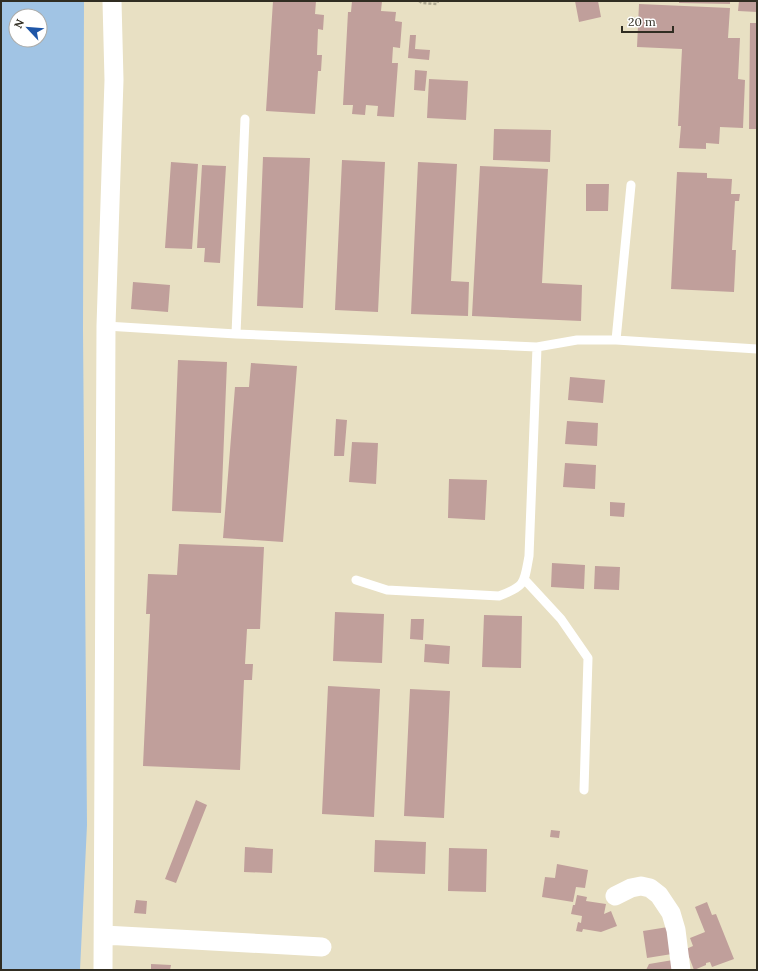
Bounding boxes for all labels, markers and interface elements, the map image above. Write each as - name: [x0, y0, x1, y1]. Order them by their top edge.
- north arrow: [8, 8, 48, 48]
- scale bar: [622, 8, 673, 34]
- text: 20 m: [628, 14, 656, 29]
- text: N: [11, 16, 27, 31]

